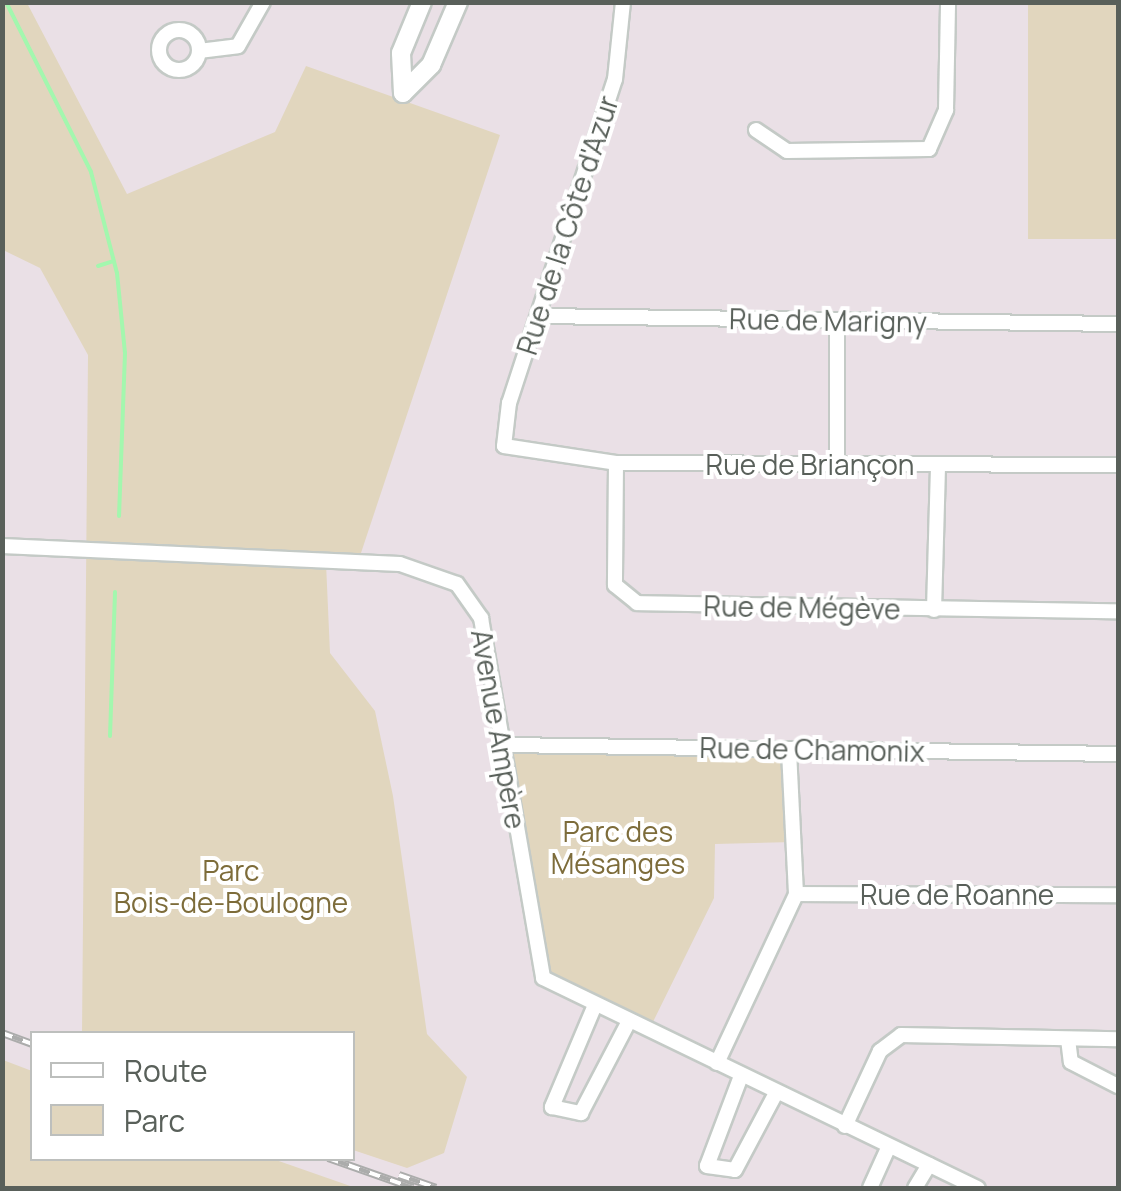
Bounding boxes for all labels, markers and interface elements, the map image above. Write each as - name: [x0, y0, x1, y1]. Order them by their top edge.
- street label: Rue de la Côte d'Azur: [509, 91, 625, 359]
- street label: Rue de Marigny: [729, 301, 927, 339]
- street label: Rue de Briançon: [706, 447, 914, 481]
- street label: Rue de Mégève: [703, 588, 901, 626]
- street label: Avenue Ampère: [465, 627, 533, 831]
- street label: Rue de Chamonix: [699, 730, 925, 768]
- park label: Parc des Mésanges: [551, 814, 685, 880]
- park label: Parc Bois-de-Boulogne: [114, 853, 348, 919]
- street label: Rue de Roanne: [860, 877, 1054, 911]
- legend: [30, 1031, 355, 1161]
- text: Route: [124, 1050, 207, 1091]
- text: Parc: [124, 1100, 185, 1141]

